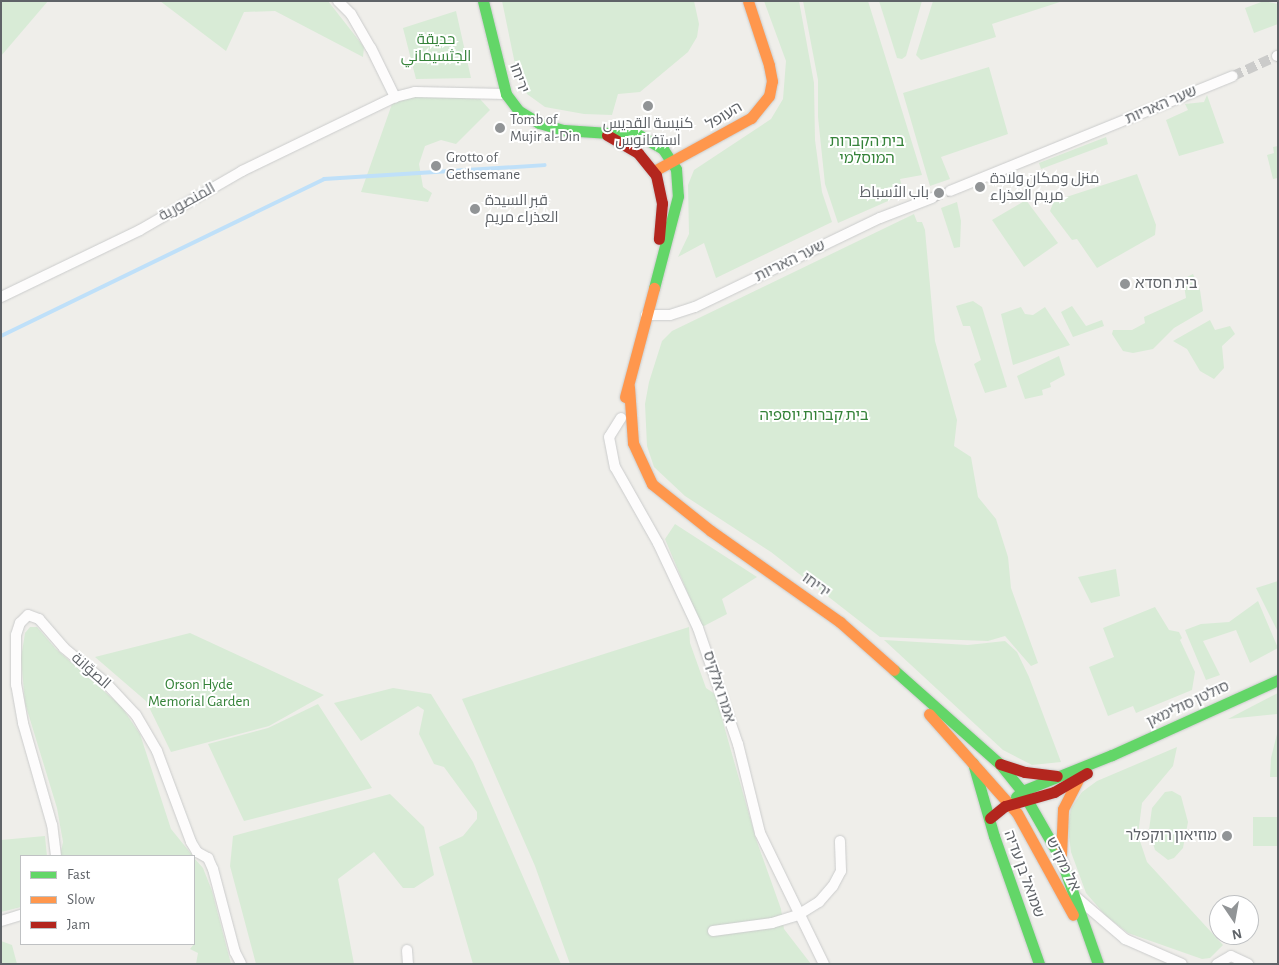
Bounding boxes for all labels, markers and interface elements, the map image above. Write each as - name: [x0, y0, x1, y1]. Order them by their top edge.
- park label: حديقة الجثسيماني: [401, 30, 471, 65]
- street label: יריחו: [505, 60, 533, 96]
- street label: שער האריות: [1122, 82, 1200, 128]
- street label: העופל: [703, 98, 745, 134]
- marker: كنيسة القديس استفانوس: [642, 100, 654, 112]
- place label: Tomb of Mujir al-Din: [510, 110, 580, 145]
- place label: كنيسة القديس استفانوس: [603, 114, 693, 149]
- marker: Tomb of Mujir al-Din: [494, 122, 506, 134]
- park label: בית הקברות המוסלמי: [829, 132, 905, 167]
- place label: Grotto of Gethsemane: [446, 148, 520, 183]
- marker: Grotto of Gethsemane: [430, 160, 442, 172]
- place label: منزل ومكان ولادة مريم العذراء: [990, 169, 1099, 204]
- street label: المنصورية: [156, 179, 218, 225]
- marker: منزل ومكان ولادة مريم العذراء: [974, 181, 986, 193]
- place label: باب الأسباط: [860, 184, 929, 202]
- marker: باب الأسباط: [933, 187, 945, 199]
- place label: قبر السيدة العذراء مريم: [485, 191, 559, 226]
- marker: قبر السيدة العذراء مريم: [469, 203, 481, 215]
- street label: שער האריות: [752, 236, 828, 286]
- place label: בית חסדא: [1135, 275, 1198, 293]
- marker: בית חסדא: [1119, 278, 1131, 290]
- park label: בית קברות יוספיה: [759, 407, 869, 425]
- street label: יריחו: [798, 569, 834, 601]
- street label: الصوّانة: [68, 649, 114, 693]
- street label: אמרו אלקיס: [699, 649, 739, 725]
- park label: Orson Hyde Memorial Garden: [148, 675, 250, 710]
- street label: סולטן סולימאן: [1144, 677, 1232, 731]
- place label: מוזיאון רוקפלר: [1125, 827, 1217, 845]
- street label: שמואל בן עדיה: [1000, 828, 1048, 920]
- marker: מוזיאון רוקפלר: [1221, 830, 1233, 842]
- street label: אל מקדש: [1042, 834, 1084, 894]
- legend: [20, 855, 195, 945]
- text: Fast: [67, 867, 90, 882]
- text: Slow: [67, 892, 95, 907]
- north arrow: [1209, 895, 1259, 945]
- text: Jam: [67, 917, 90, 932]
- text: N: [1231, 926, 1243, 942]

